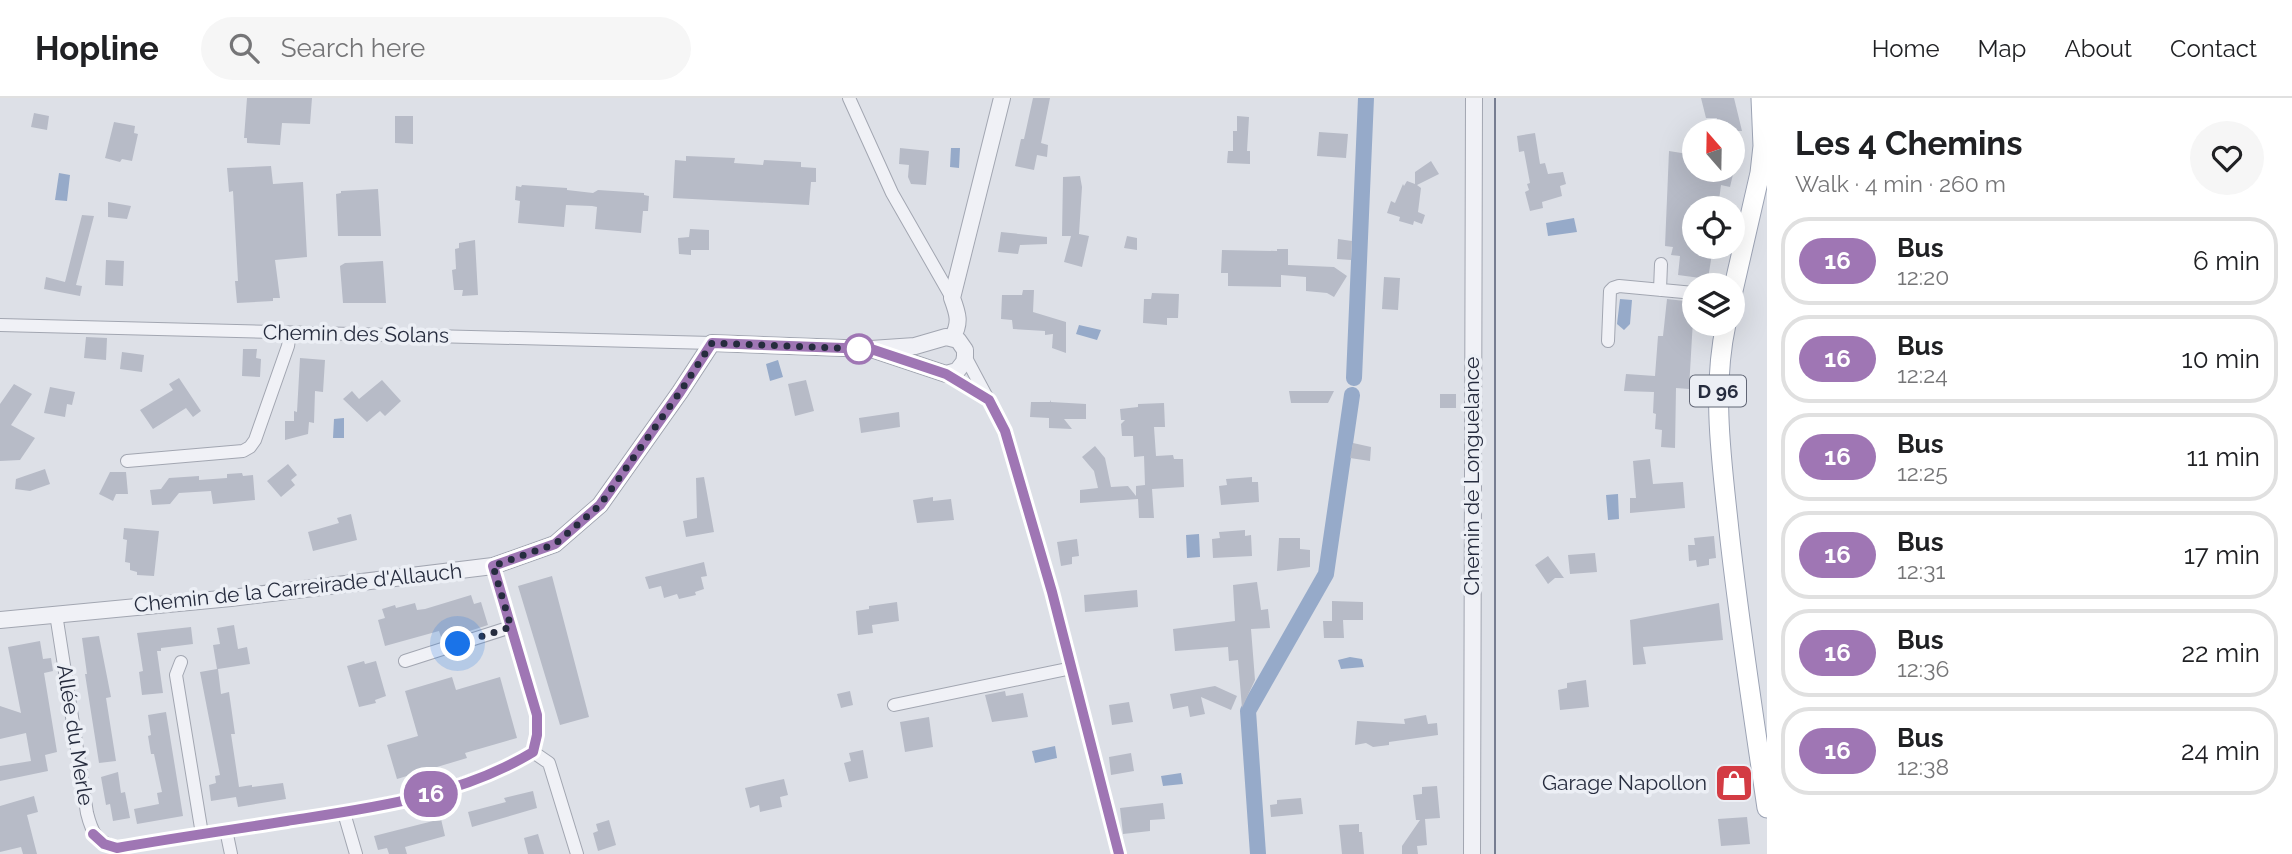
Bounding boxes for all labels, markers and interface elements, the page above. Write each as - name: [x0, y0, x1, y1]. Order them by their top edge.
- search box: [201, 17, 691, 80]
- text: Hopline: [35, 29, 159, 68]
- icon: search: [225, 29, 263, 67]
- text: Search here: [281, 33, 425, 63]
- text: Home: [1872, 34, 1940, 63]
- text: Map: [1978, 34, 2026, 63]
- text: About: [2064, 34, 2132, 63]
- text: Contact: [2170, 34, 2257, 63]
- north arrow: [1682, 119, 1745, 182]
- map controls: [1682, 119, 1745, 336]
- button: heart: [2190, 121, 2264, 195]
- text: Les 4 Chemins: [1795, 124, 2023, 163]
- text: Walk · 4 min · 260 m: [1795, 170, 2006, 197]
- button: locate: [1682, 196, 1745, 259]
- text: Bus: [1897, 233, 1944, 263]
- text: 16: [1824, 246, 1851, 275]
- text: 6 min: [2193, 246, 2260, 276]
- text: 12:20: [1897, 263, 1949, 290]
- button: layers: [1682, 273, 1745, 336]
- street label: Chemin des Solans: [263, 319, 449, 348]
- text: Bus: [1897, 331, 1944, 361]
- unlabelled marker: [844, 334, 874, 364]
- text: 16: [1824, 344, 1851, 373]
- text: 10 min: [2182, 344, 2260, 374]
- street label: Chemin de Longuelance: [1459, 357, 1484, 595]
- text: 12:24: [1897, 361, 1948, 388]
- road number: D 96: [1690, 376, 1746, 406]
- text: Bus: [1897, 429, 1944, 459]
- text: 16: [1824, 442, 1851, 471]
- text: 11 min: [2186, 442, 2260, 472]
- text: 12:25: [1897, 459, 1948, 486]
- text: Bus: [1897, 527, 1944, 557]
- text: 16: [1824, 540, 1851, 569]
- text: 17 min: [2184, 540, 2260, 570]
- text: 12:31: [1897, 557, 1945, 584]
- street label: Chemin de la Carreirade d'Allauch: [133, 558, 463, 617]
- text: Bus: [1897, 625, 1944, 655]
- your location: [440, 626, 475, 661]
- text: 16: [1824, 638, 1851, 667]
- text: 22 min: [2182, 638, 2260, 668]
- text: 12:36: [1897, 655, 1949, 682]
- street label: Allée du Merle: [52, 663, 99, 807]
- text: Bus: [1897, 723, 1944, 753]
- text: 16: [1824, 736, 1851, 765]
- text: 24 min: [2181, 736, 2260, 766]
- text: 12:38: [1897, 753, 1949, 780]
- shop icon: Garage Napollon: [1713, 762, 1755, 804]
- place label: Garage Napollon: [1542, 770, 1707, 795]
- line badge: 16: [400, 771, 462, 817]
- text: 16: [418, 779, 444, 808]

